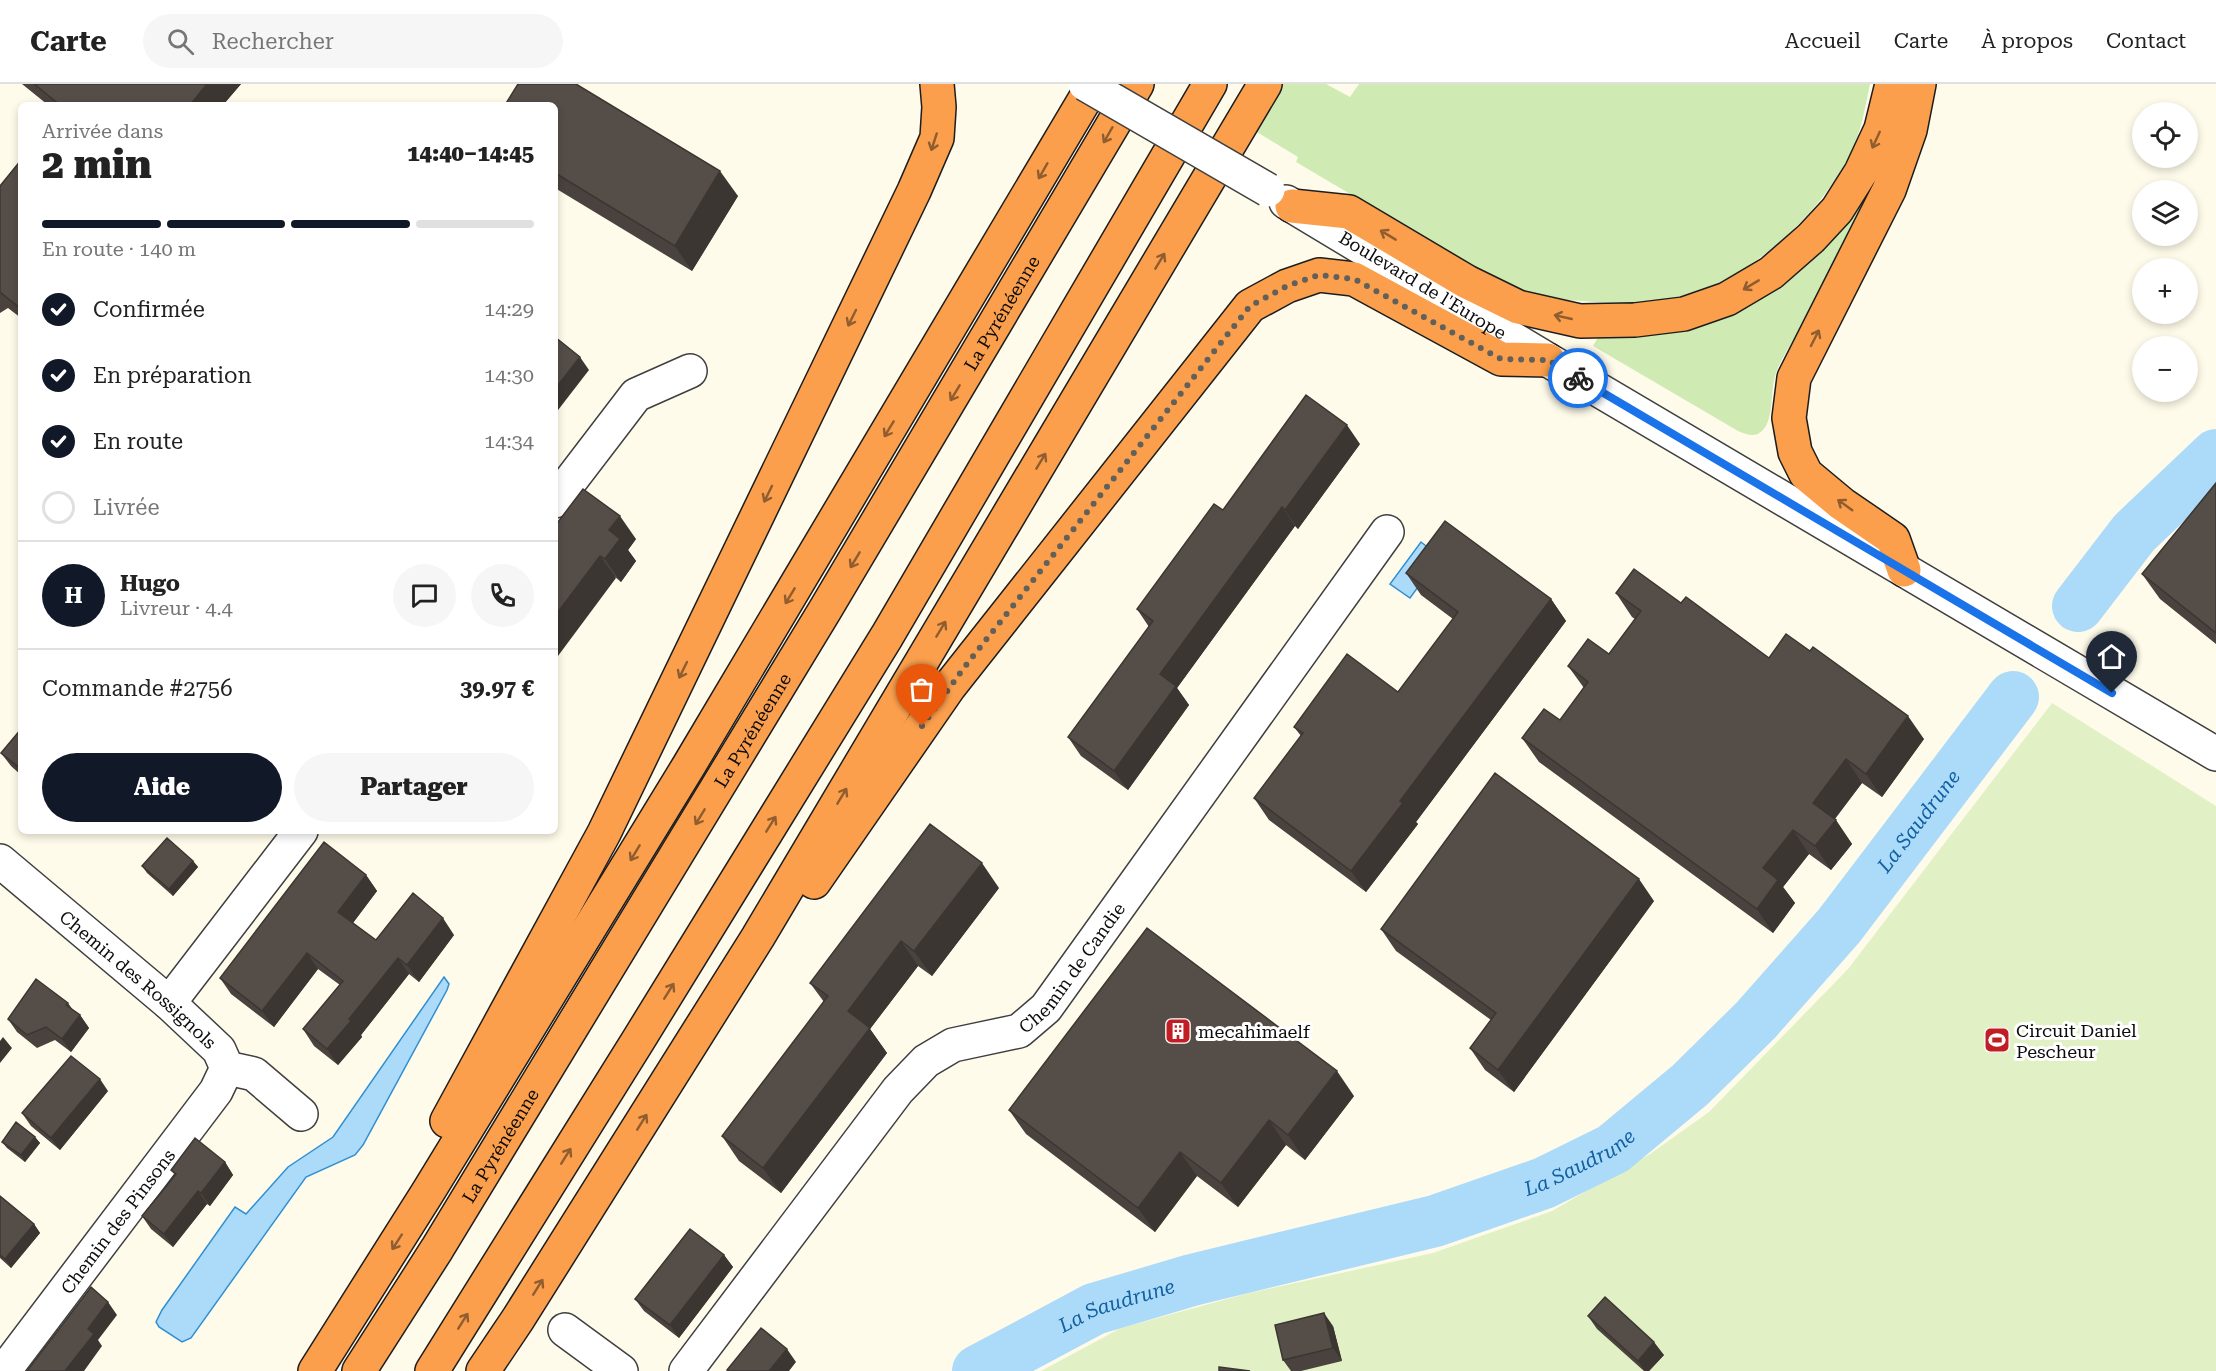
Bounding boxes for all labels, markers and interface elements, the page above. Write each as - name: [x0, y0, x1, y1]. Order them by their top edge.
- search box: [143, 14, 563, 68]
- text: Carte: [30, 25, 107, 58]
- icon: search: [164, 25, 197, 58]
- text: Rechercher: [212, 29, 334, 54]
- text: Accueil: [1785, 29, 1861, 53]
- text: Carte: [1894, 29, 1948, 53]
- text: À propos: [1981, 29, 2073, 53]
- text: Contact: [2106, 29, 2186, 53]
- map controls: [2132, 102, 2198, 402]
- button: locate: [2132, 102, 2198, 168]
- text: Arrivée dans: [42, 119, 163, 143]
- one-way arrow: [1102, 126, 1114, 143]
- one-way arrow: [1869, 131, 1881, 149]
- one-way arrow: [928, 132, 939, 151]
- text: 14:40–14:45: [407, 141, 534, 166]
- text: 2 min: [42, 142, 152, 188]
- one-way arrow: [1036, 162, 1048, 179]
- button: layers: [2132, 180, 2198, 246]
- street label: Boulevard de l'Europe: [1336, 226, 1510, 343]
- one-way arrow: [1380, 229, 1397, 241]
- text: En route · 140 m: [42, 237, 196, 261]
- street label: La Pyrénéenne: [959, 251, 1044, 374]
- one-way arrow: [1154, 253, 1166, 270]
- button: +: [2132, 258, 2198, 324]
- one-way arrow: [1743, 280, 1760, 292]
- icon: check: [42, 293, 75, 326]
- text: Confirmée: [93, 297, 205, 322]
- text: 14:29: [484, 297, 534, 321]
- one-way arrow: [846, 309, 858, 327]
- one-way arrow: [1554, 311, 1573, 322]
- one-way arrow: [1810, 329, 1821, 347]
- button: −: [2132, 336, 2198, 402]
- courier: [1548, 348, 1608, 408]
- icon: check: [42, 359, 75, 392]
- icon: bike: [1562, 362, 1595, 395]
- text: En préparation: [93, 363, 252, 388]
- text: 14:30: [484, 363, 534, 387]
- one-way arrow: [949, 384, 961, 401]
- one-way arrow: [883, 420, 895, 437]
- icon: check: [42, 425, 75, 458]
- text: En route: [93, 429, 183, 454]
- text: 14:34: [484, 429, 534, 453]
- one-way arrow: [1035, 453, 1047, 470]
- one-way arrow: [761, 485, 773, 503]
- text: Livrée: [93, 495, 159, 520]
- one-way arrow: [1838, 499, 1854, 511]
- one-way arrow: [849, 551, 861, 568]
- button: chat: [393, 564, 456, 627]
- button: phone: [471, 564, 534, 627]
- text: Hugo: [120, 571, 180, 596]
- text: H: [64, 583, 83, 608]
- one-way arrow: [783, 587, 795, 604]
- text: Livreur · 4.4: [120, 596, 233, 620]
- one-way arrow: [936, 621, 948, 638]
- pin: [2086, 631, 2137, 693]
- icon: home: [2095, 640, 2128, 673]
- one-way arrow: [677, 660, 689, 678]
- pin: [896, 664, 947, 726]
- street label: La Pyrénéenne: [709, 669, 795, 791]
- icon: bag: [905, 673, 938, 706]
- text: Commande #2756: [42, 676, 232, 701]
- text: 39.97 €: [460, 676, 534, 701]
- button: Aide: [42, 753, 282, 822]
- button: Partager: [294, 753, 534, 822]
- water label: La Saudrune: [1872, 765, 1965, 878]
- one-way arrow: [836, 788, 848, 805]
- one-way arrow: [693, 808, 705, 825]
- one-way arrow: [766, 816, 778, 833]
- one-way arrow: [629, 844, 641, 861]
- street label: Chemin de Candie: [1014, 898, 1129, 1037]
- street label: Chemin des Rossignols: [56, 906, 221, 1053]
- one-way arrow: [663, 982, 676, 999]
- building icon: mecahimaelf: [1163, 1016, 1193, 1046]
- place label: Circuit Daniel Pescheur: [2016, 1020, 2137, 1062]
- place label: mecahimaelf: [1198, 1021, 1311, 1042]
- sports icon: Circuit Daniel Pescheur: [1982, 1025, 2012, 1055]
- street label: La Pyrénéenne: [457, 1084, 543, 1206]
- one-way arrow: [636, 1114, 648, 1131]
- water label: La Saudrune: [1520, 1124, 1640, 1201]
- street label: Chemin des Pinsons: [56, 1145, 179, 1298]
- one-way arrow: [561, 1148, 573, 1165]
- one-way arrow: [390, 1233, 403, 1250]
- water label: La Saudrune: [1053, 1274, 1177, 1338]
- one-way arrow: [533, 1279, 545, 1296]
- one-way arrow: [456, 1313, 469, 1330]

